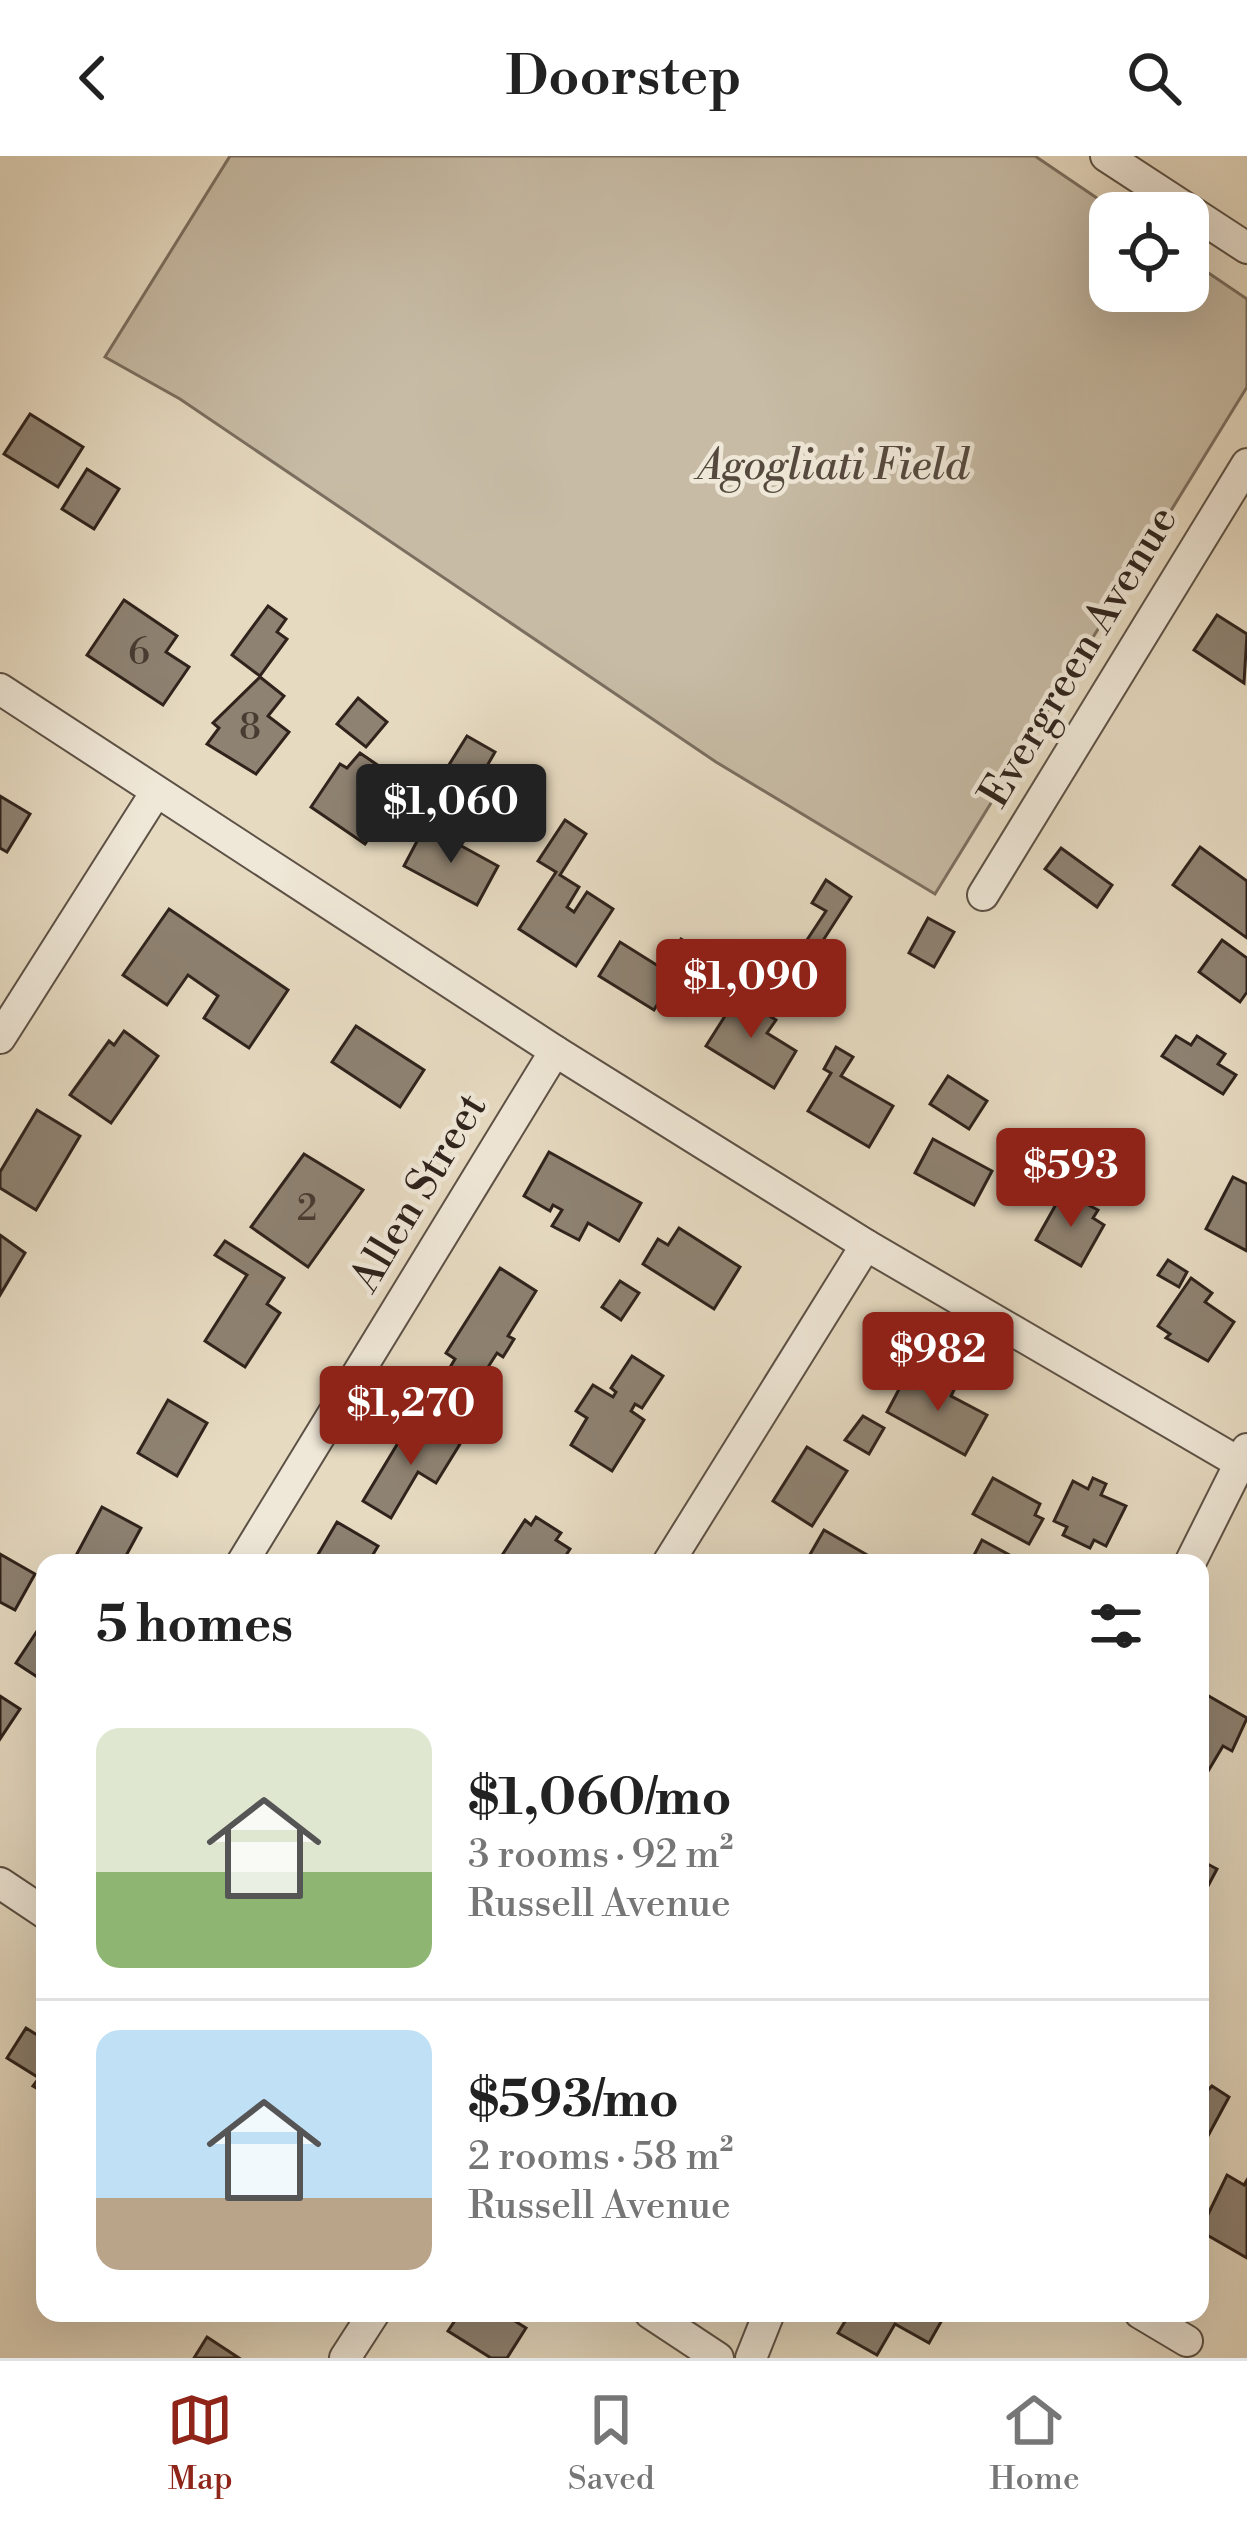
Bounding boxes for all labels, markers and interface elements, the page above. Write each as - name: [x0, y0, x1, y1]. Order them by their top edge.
- text: Doorstep: [506, 44, 741, 112]
- icon: back: [60, 45, 126, 111]
- icon: search: [1121, 45, 1187, 111]
- map controls: [1089, 192, 1209, 312]
- button: locate: [1089, 192, 1209, 312]
- park label: Agogliati Field: [693, 440, 971, 493]
- street label: Evergreen Avenue: [968, 497, 1191, 818]
- house number: 6: [128, 631, 150, 676]
- house number: 8: [239, 706, 261, 751]
- pin: $1,060: [353, 764, 549, 866]
- text: $1,060: [383, 778, 519, 827]
- pin: $1,090: [653, 939, 849, 1041]
- text: $1,090: [683, 953, 819, 1002]
- street label: Allen Street: [338, 1084, 499, 1303]
- pin: $593: [1000, 1128, 1142, 1230]
- text: $593: [1023, 1142, 1119, 1191]
- house number: 2: [297, 1187, 317, 1232]
- pin: $982: [867, 1312, 1009, 1414]
- text: $982: [890, 1326, 986, 1375]
- pin: $1,270: [313, 1366, 509, 1468]
- text: $1,270: [347, 1380, 475, 1429]
- icon: filters: [1083, 1593, 1149, 1659]
- text: 5 homes: [96, 1594, 293, 1658]
- text: $1,060/mo: [468, 1767, 732, 1831]
- icon: home: [192, 1776, 336, 1920]
- text: 3 rooms · 92 m²: [468, 1831, 733, 1880]
- text: Russell Avenue: [468, 1880, 731, 1929]
- text: $593/mo: [468, 2069, 679, 2133]
- icon: home: [192, 2078, 336, 2222]
- text: 2 rooms · 58 m²: [468, 2133, 734, 2182]
- text: Russell Avenue: [468, 2182, 731, 2231]
- tab: Map: [167, 2387, 233, 2500]
- tab: Saved: [568, 2387, 655, 2500]
- tab: Home: [989, 2387, 1080, 2500]

